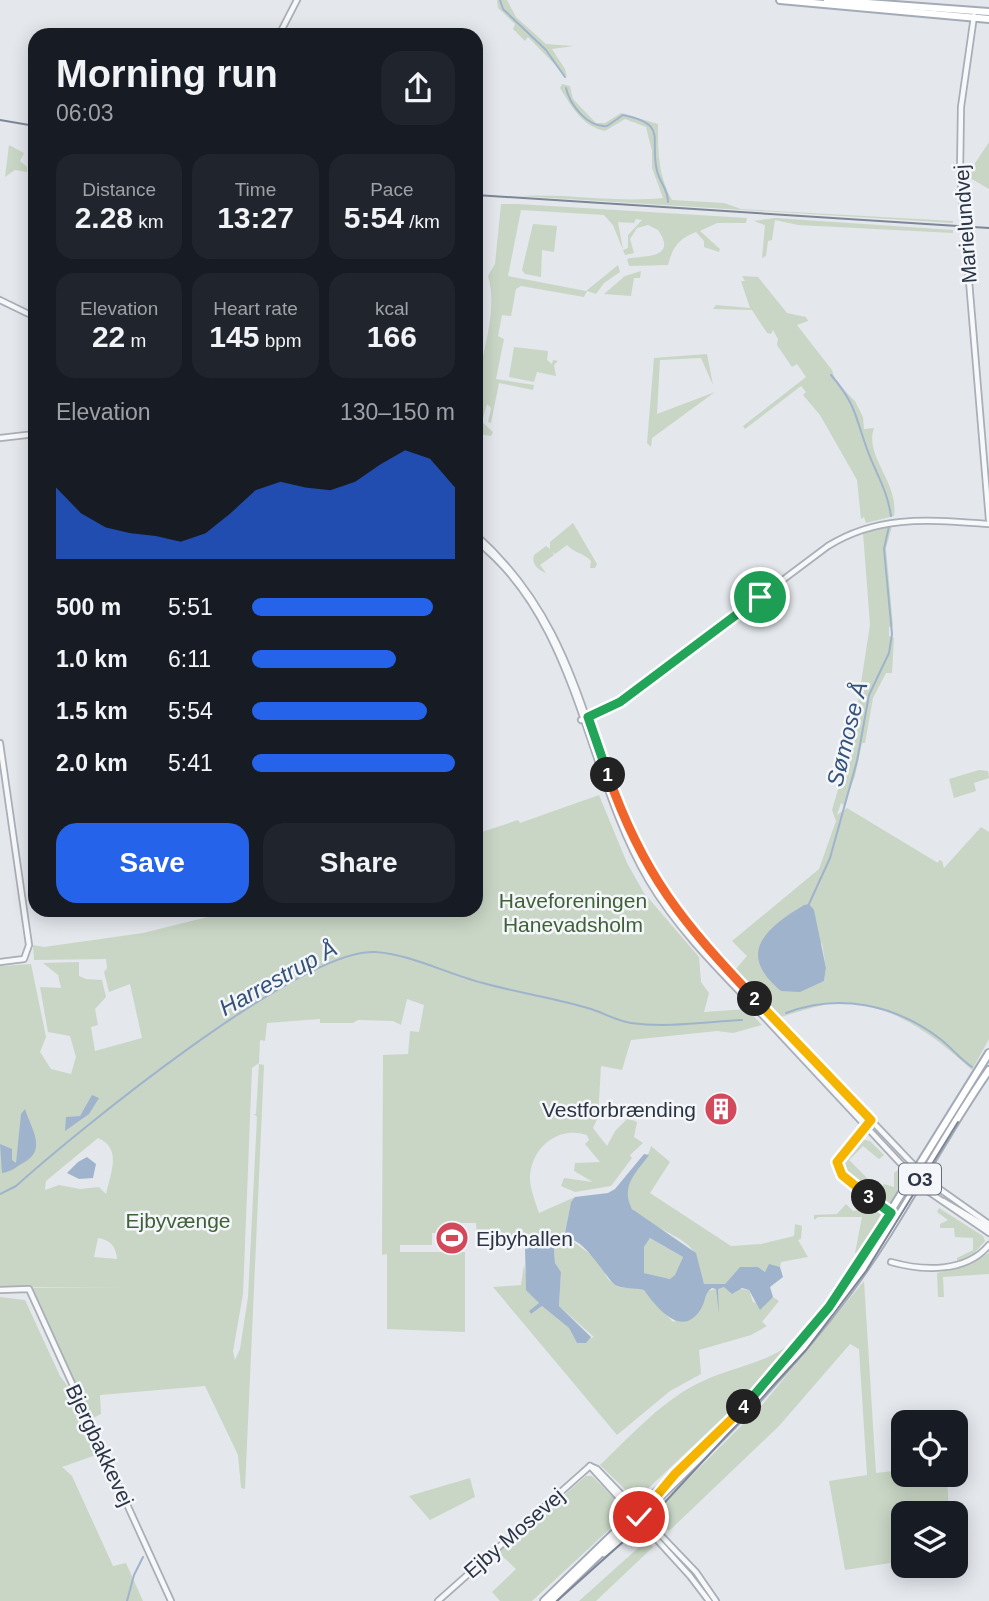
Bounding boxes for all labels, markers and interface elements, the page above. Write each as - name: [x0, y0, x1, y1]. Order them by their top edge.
- button: share: [381, 51, 455, 125]
- text: Morning run: [56, 53, 278, 95]
- text: 06:03: [56, 100, 114, 126]
- street label: Marielundvej: [949, 164, 981, 284]
- text: Distance: [82, 179, 156, 200]
- text: Time: [235, 179, 276, 200]
- text: Pace: [370, 179, 413, 200]
- text: 2.28: [75, 201, 133, 234]
- text: 13:27: [217, 201, 294, 234]
- text: 5:54: [344, 201, 404, 234]
- text: km: [133, 211, 164, 232]
- text: /km: [404, 211, 440, 232]
- text: Elevation: [80, 298, 158, 319]
- text: Heart rate: [213, 298, 298, 319]
- text: kcal: [375, 298, 409, 319]
- text: 22: [92, 320, 125, 353]
- text: 145: [209, 320, 259, 353]
- text: 166: [367, 320, 417, 353]
- text: m: [125, 330, 146, 351]
- text: bpm: [259, 330, 302, 351]
- text: Elevation: [56, 399, 151, 425]
- text: 130–150 m: [340, 399, 455, 425]
- pin: [730, 567, 790, 627]
- icon: arrive: [741, 578, 779, 616]
- text: 500 m: [56, 594, 121, 620]
- text: 5:51: [168, 594, 213, 620]
- text: 1.0 km: [56, 646, 128, 672]
- text: 6:11: [168, 646, 211, 672]
- water label: Sømose Å: [820, 679, 873, 789]
- text: 1.5 km: [56, 698, 128, 724]
- text: 5:54: [168, 698, 213, 724]
- text: 2.0 km: [56, 750, 128, 776]
- text: 5:41: [168, 750, 213, 776]
- pin: 1: [590, 758, 626, 792]
- text: 1: [602, 764, 613, 785]
- button: Save: [56, 823, 249, 903]
- button: Share: [263, 823, 455, 903]
- park label: Haveforeningen Hanevadsholm: [499, 889, 647, 936]
- water label: Harrestrup Å: [214, 934, 341, 1021]
- pin: 2: [738, 982, 772, 1016]
- text: 2: [749, 988, 760, 1009]
- building icon: Vestforbrænding: [702, 1090, 740, 1128]
- place label: Vestforbrænding: [542, 1098, 696, 1121]
- road number: O3: [899, 1163, 941, 1194]
- pin: 3: [852, 1180, 886, 1214]
- text: 3: [863, 1186, 874, 1207]
- park label: Ejbyvænge: [125, 1209, 231, 1232]
- sports icon: Ejbyhallen: [433, 1219, 471, 1257]
- place label: Ejbyhallen: [476, 1227, 573, 1250]
- street label: Bjergbakkevej: [62, 1380, 138, 1510]
- pin: 4: [726, 1390, 762, 1424]
- text: 4: [738, 1396, 749, 1417]
- map controls: [891, 1410, 968, 1578]
- button: locate: [891, 1410, 968, 1487]
- street label: Ejby Mosevej: [459, 1483, 569, 1583]
- pin: [609, 1487, 669, 1547]
- icon: check: [620, 1498, 658, 1536]
- button: layers: [891, 1501, 968, 1578]

